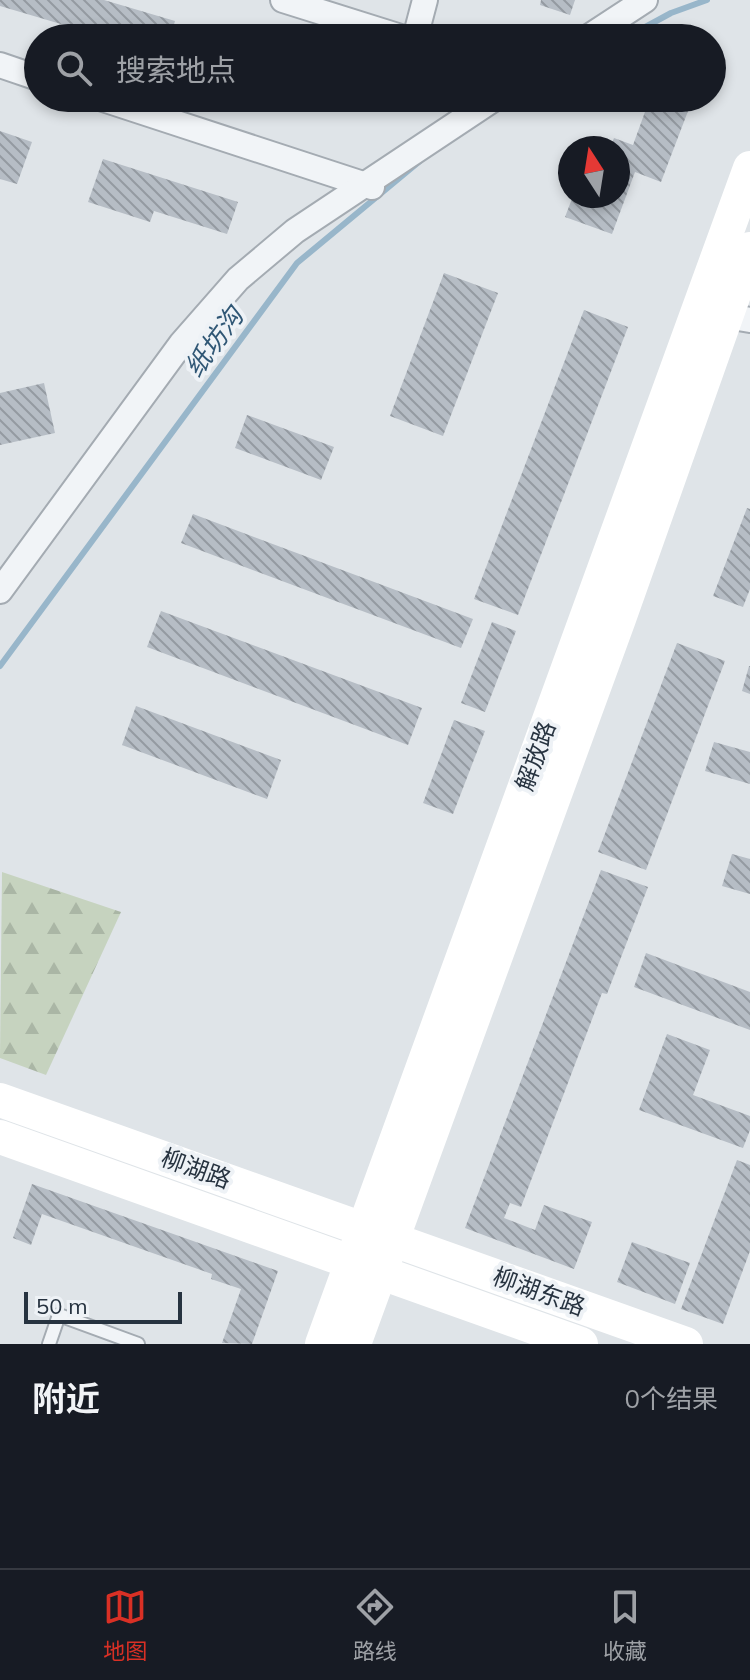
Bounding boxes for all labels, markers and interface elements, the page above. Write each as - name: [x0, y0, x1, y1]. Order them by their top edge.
- search box: [24, 24, 726, 112]
- icon: search: [52, 46, 96, 90]
- text: 搜索地点: [116, 51, 236, 89]
- north arrow: [558, 136, 630, 208]
- water label: 纸坊沟: [177, 298, 252, 383]
- street label: 解放路: [509, 717, 561, 795]
- street label: 柳湖路: [157, 1142, 235, 1194]
- street label: 柳湖东路: [489, 1261, 590, 1322]
- scale bar: [24, 1288, 182, 1324]
- text: 50 m: [36, 1292, 87, 1320]
- text: 附近: [32, 1377, 100, 1420]
- text: 0个结果: [624, 1382, 718, 1415]
- tab: 地图: [103, 1585, 147, 1665]
- tab: 路线: [353, 1585, 397, 1665]
- tab: 收藏: [603, 1585, 647, 1665]

